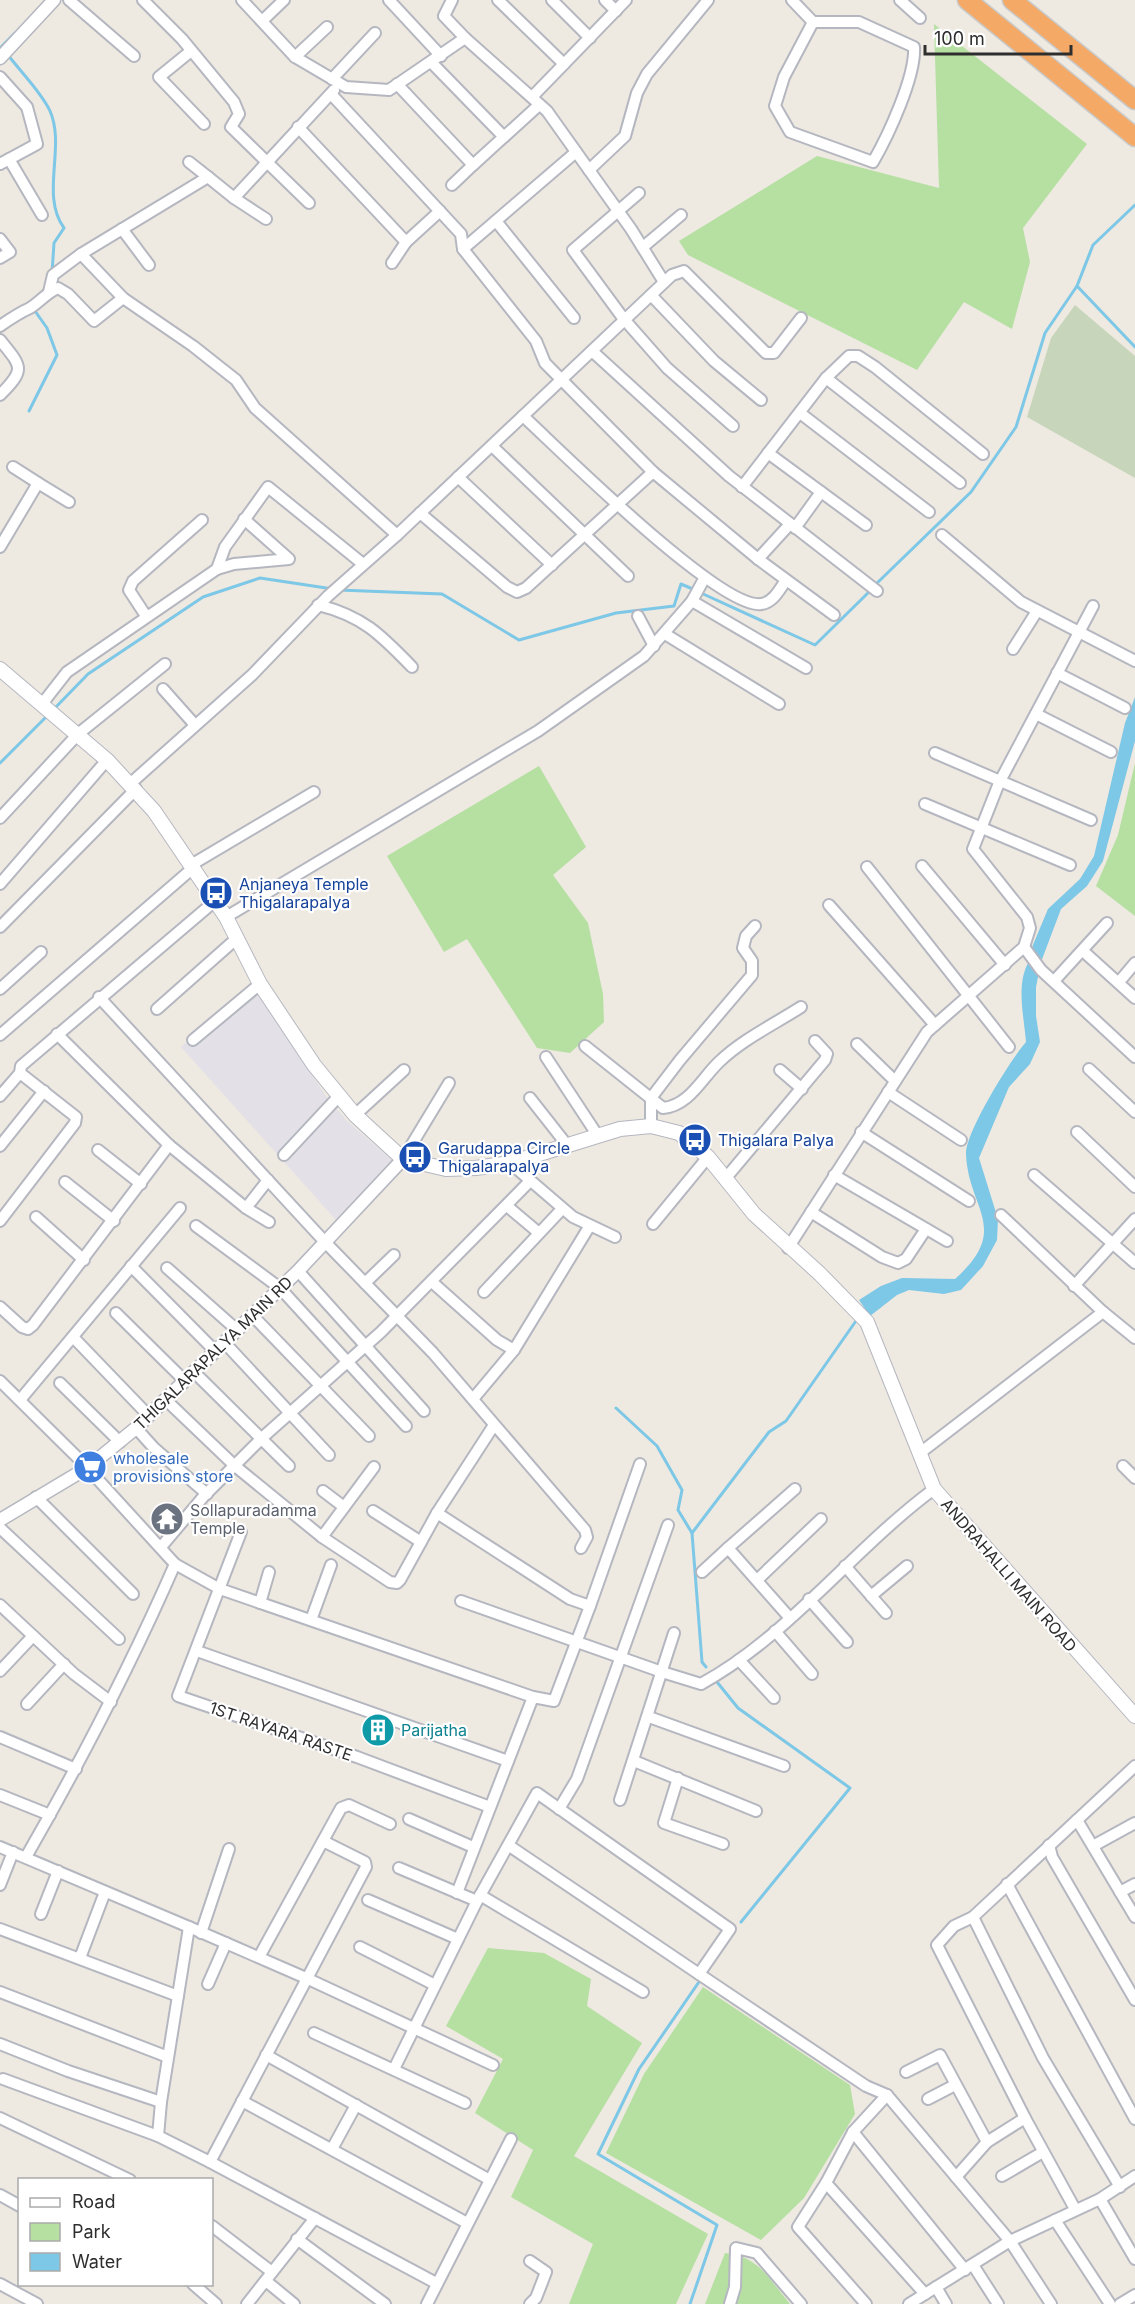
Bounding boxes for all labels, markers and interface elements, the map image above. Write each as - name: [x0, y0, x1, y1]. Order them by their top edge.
- scale bar: [925, 18, 1070, 56]
- text: 100 m: [934, 28, 985, 49]
- place label: Anjaneya Temple Thigalarapalya: [239, 874, 369, 912]
- bus stop icon: Anjaneya Temple Thigalarapalya: [198, 875, 234, 911]
- bus stop icon: Thigalara Palya: [677, 1122, 713, 1158]
- place label: Thigalara Palya: [718, 1130, 834, 1150]
- place label: Garudappa Circle Thigalarapalya: [438, 1138, 570, 1176]
- bus stop icon: Garudappa Circle Thigalarapalya: [397, 1139, 433, 1175]
- street label: THIGALARAPALYA MAIN RD: [130, 1272, 296, 1434]
- place label: wholesale provisions store: [113, 1448, 233, 1486]
- supermarket icon: wholesale provisions store: [72, 1449, 108, 1485]
- street label: ANDRAHALLI MAIN ROAD: [937, 1494, 1081, 1656]
- place label: Sollapuradamma Temple: [190, 1500, 317, 1538]
- temple icon: Sollapuradamma Temple: [149, 1501, 185, 1537]
- street label: 1ST RAYARA RASTE: [207, 1697, 355, 1765]
- building icon: Parijatha: [360, 1712, 396, 1748]
- place label: Parijatha: [401, 1720, 467, 1740]
- legend: [18, 2178, 213, 2286]
- text: Road: [72, 2191, 115, 2212]
- text: Park: [72, 2221, 111, 2242]
- text: Water: [72, 2251, 122, 2272]

